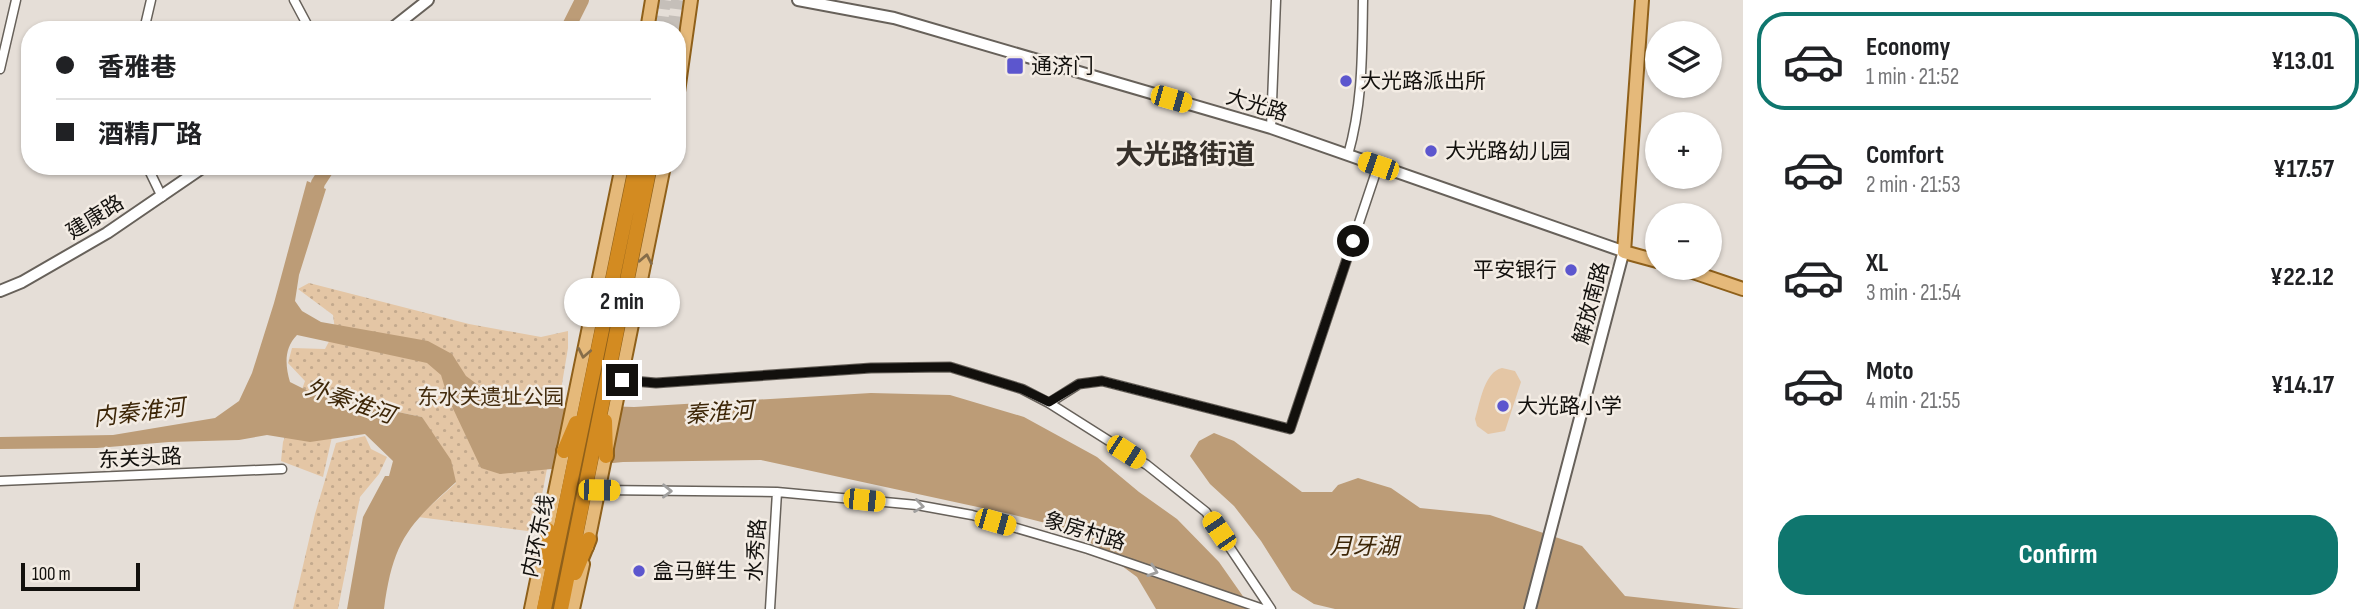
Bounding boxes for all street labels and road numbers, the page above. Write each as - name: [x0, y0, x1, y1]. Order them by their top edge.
- street label: 大光路: [1223, 84, 1291, 127]
- street label: 建康路: [62, 190, 129, 245]
- street label: 解放南路: [1569, 259, 1614, 347]
- street label: 东关头路: [97, 444, 183, 473]
- street label: 内环东线: [518, 492, 559, 580]
- street label: 象房村路: [1041, 507, 1129, 556]
- street label: 水秀路: [742, 518, 771, 582]

